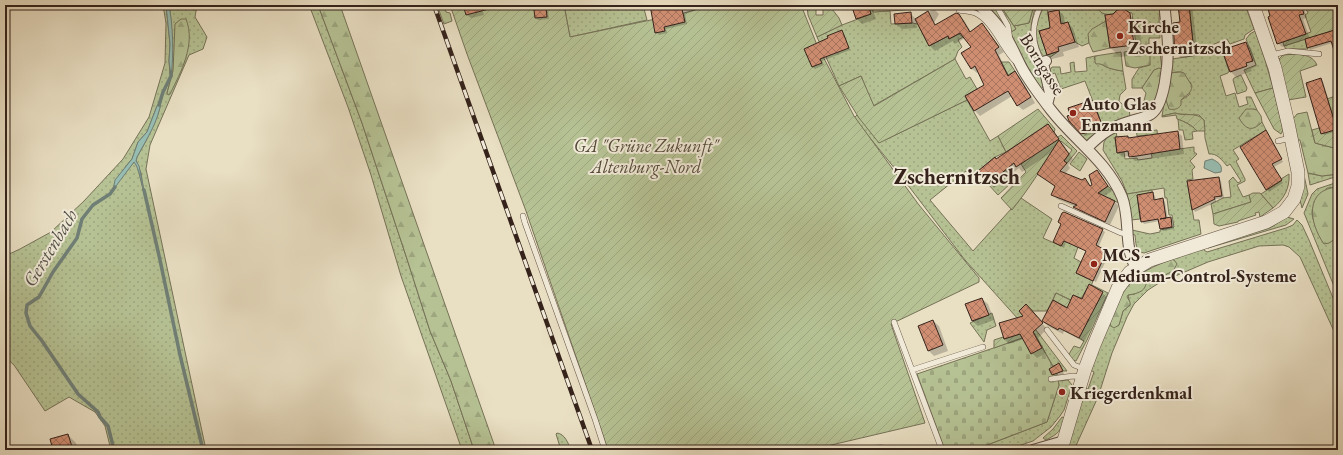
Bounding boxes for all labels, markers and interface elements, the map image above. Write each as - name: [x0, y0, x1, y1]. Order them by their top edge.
- place label: Kirche Zschernitzsch: [1128, 15, 1231, 59]
- street label: Borngasse: [1015, 29, 1071, 99]
- marker: Kirche Zschernitzsch: [1115, 31, 1125, 41]
- place label: Auto Glas Enzmann: [1080, 92, 1156, 136]
- marker: Auto Glas Enzmann: [1068, 108, 1078, 118]
- park label: GA "Grüne Zukunft" Altenburg-Nord: [574, 134, 720, 179]
- district label: Zschernitzsch: [894, 162, 1020, 191]
- water label: Gerstenbach: [17, 205, 83, 291]
- place label: MCS - Medium-Control-Systeme: [1102, 243, 1297, 287]
- marker: MCS - Medium-Control-Systeme: [1089, 259, 1099, 269]
- place label: Kriegerdenkmal: [1070, 381, 1192, 404]
- marker: Kriegerdenkmal: [1057, 387, 1067, 397]

